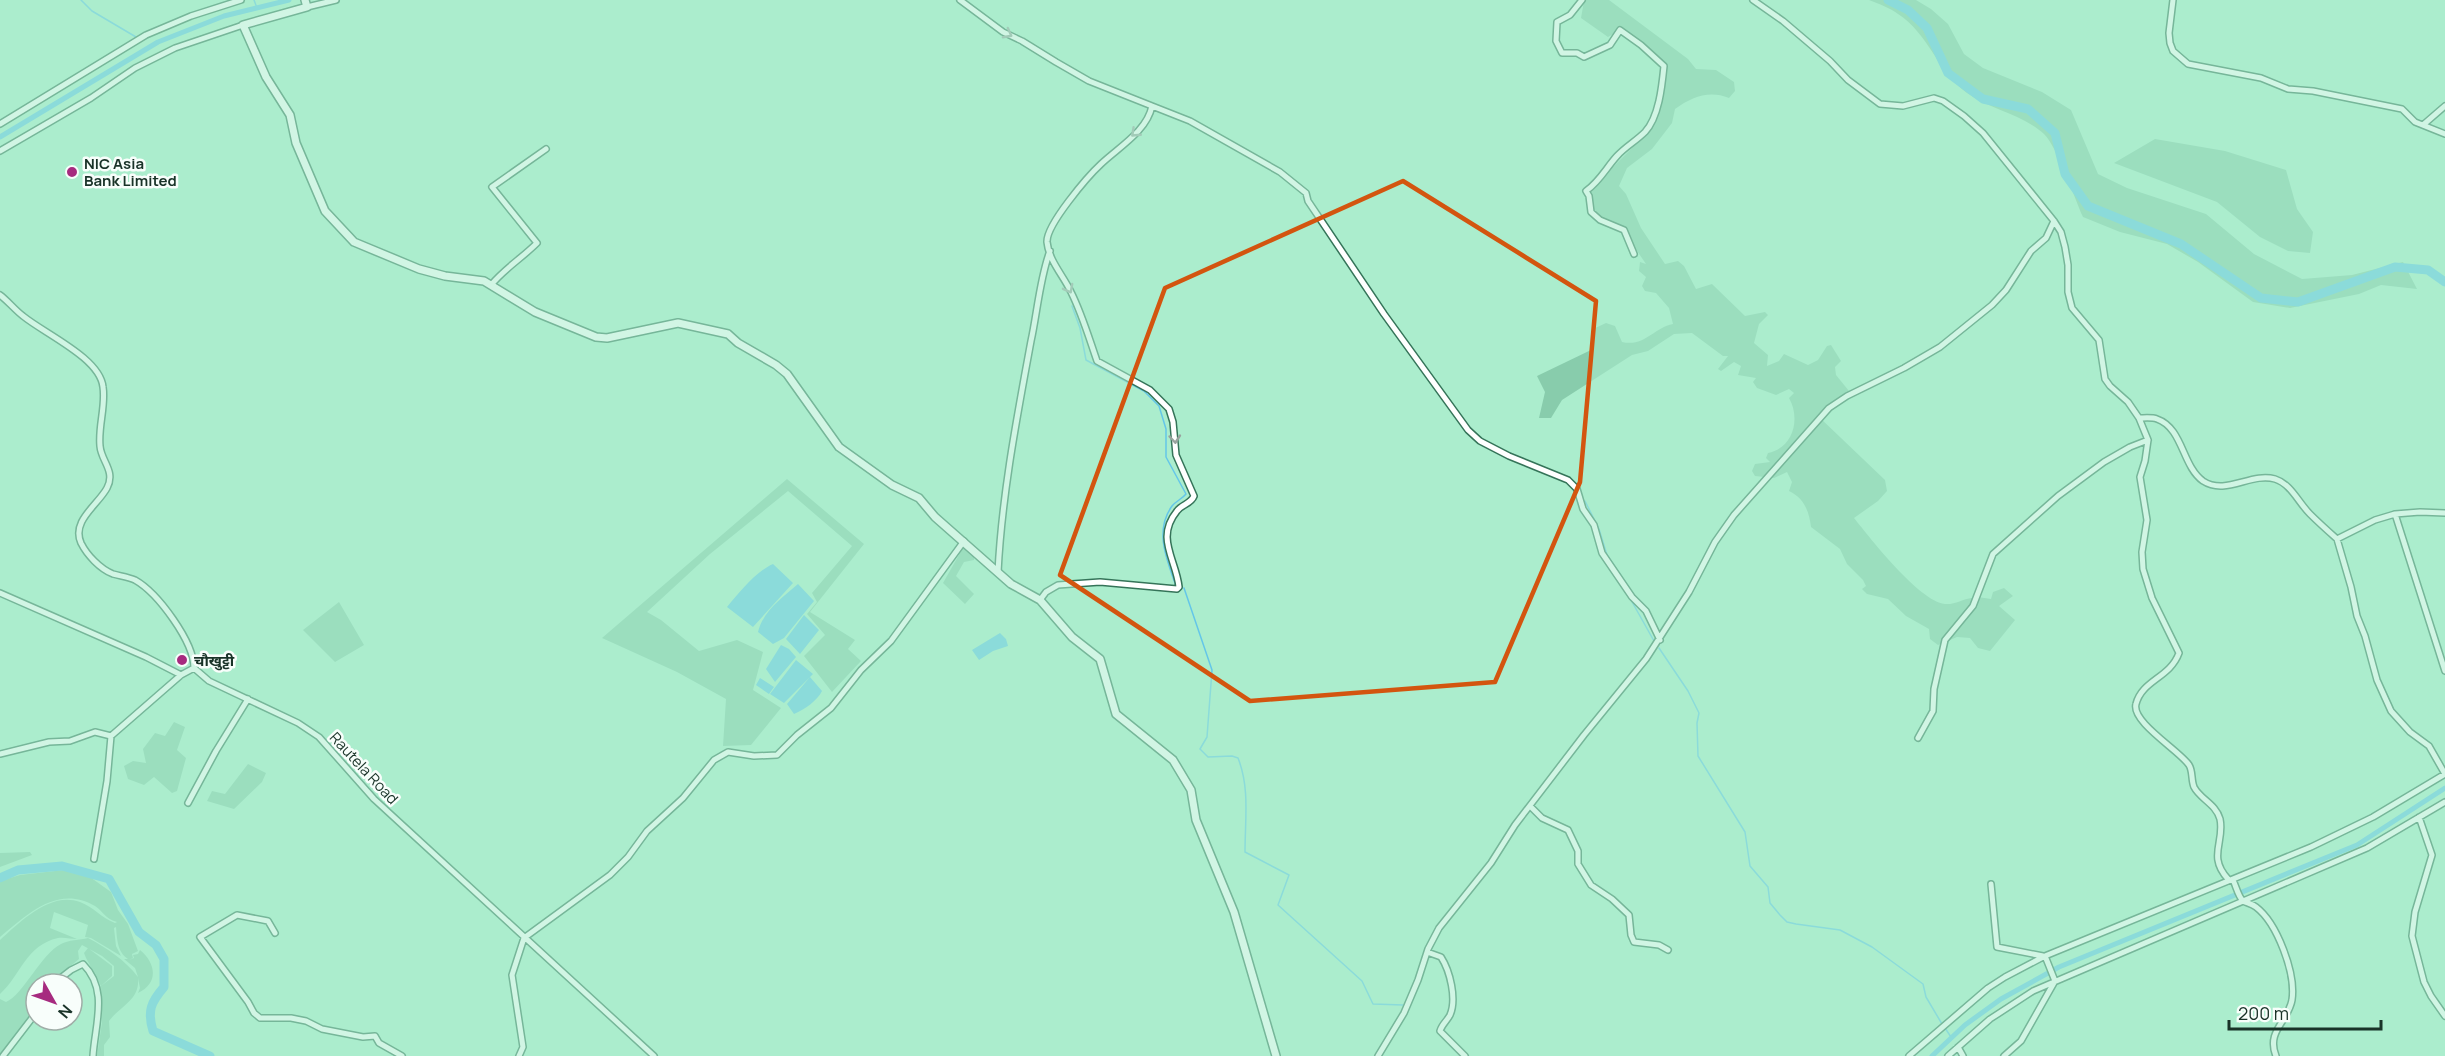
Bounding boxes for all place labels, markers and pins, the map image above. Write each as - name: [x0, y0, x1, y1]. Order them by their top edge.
- place label: NIC Asia Bank Limited: [84, 153, 177, 191]
- marker: NIC Asia Bank Limited: [65, 165, 79, 179]
- place label: चौखुट्टी: [194, 650, 235, 671]
- marker: चौखुट्टी: [175, 653, 189, 667]

